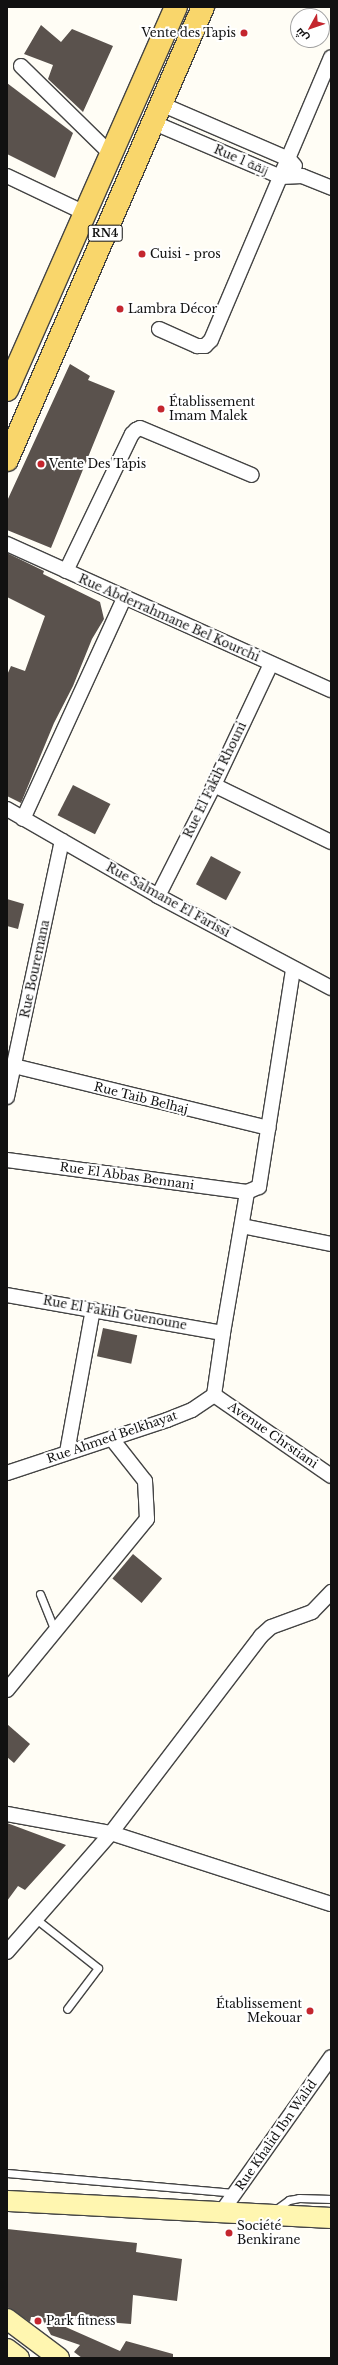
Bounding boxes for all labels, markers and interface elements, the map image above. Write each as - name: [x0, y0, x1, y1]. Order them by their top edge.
- north arrow: [290, 8, 330, 48]
- text: ش: [292, 25, 311, 45]
- place label: Vente des Tapis: [141, 26, 236, 40]
- marker: Vente des Tapis: [239, 28, 249, 38]
- street label: Rue 1 زنقة: [212, 142, 270, 178]
- road number: RN4: [87, 224, 123, 242]
- place label: Cuisi - pros: [150, 247, 221, 261]
- marker: Cuisi - pros: [137, 249, 147, 259]
- place label: Lambra Décor: [128, 302, 217, 316]
- marker: Lambra Décor: [115, 304, 125, 314]
- place label: Établissement Imam Malek: [169, 395, 255, 423]
- marker: Établissement Imam Malek: [156, 404, 166, 414]
- place label: Vente Des Tapis: [49, 457, 146, 471]
- marker: Vente Des Tapis: [36, 459, 46, 469]
- street label: Rue Abderrahmane Bel Kourchi: [76, 571, 262, 665]
- street label: Rue El Fakih Rhouni: [181, 720, 249, 840]
- street label: Rue Salmane El Farissi: [104, 860, 232, 940]
- street label: Rue Bouremana: [18, 919, 52, 1019]
- street label: Rue Taib Belhaj: [92, 1079, 190, 1117]
- street label: Rue El Abbas Bennani: [59, 1159, 195, 1193]
- street label: Rue El Fakih Guenoune: [42, 1293, 188, 1333]
- street label: Avenue Chrstiani: [226, 1399, 320, 1471]
- street label: Rue Ahmed Belkhayat: [45, 1408, 179, 1466]
- place label: Établissement Mekouar: [216, 1997, 302, 2025]
- marker: Établissement Mekouar: [305, 2006, 315, 2016]
- street label: Rue Khalid Ibn Walid: [232, 2077, 320, 2193]
- place label: Société Benkirane: [237, 2219, 300, 2247]
- marker: Société Benkirane: [224, 2228, 234, 2238]
- place label: Park fitness: [46, 2314, 116, 2328]
- marker: Park fitness: [33, 2316, 43, 2326]

